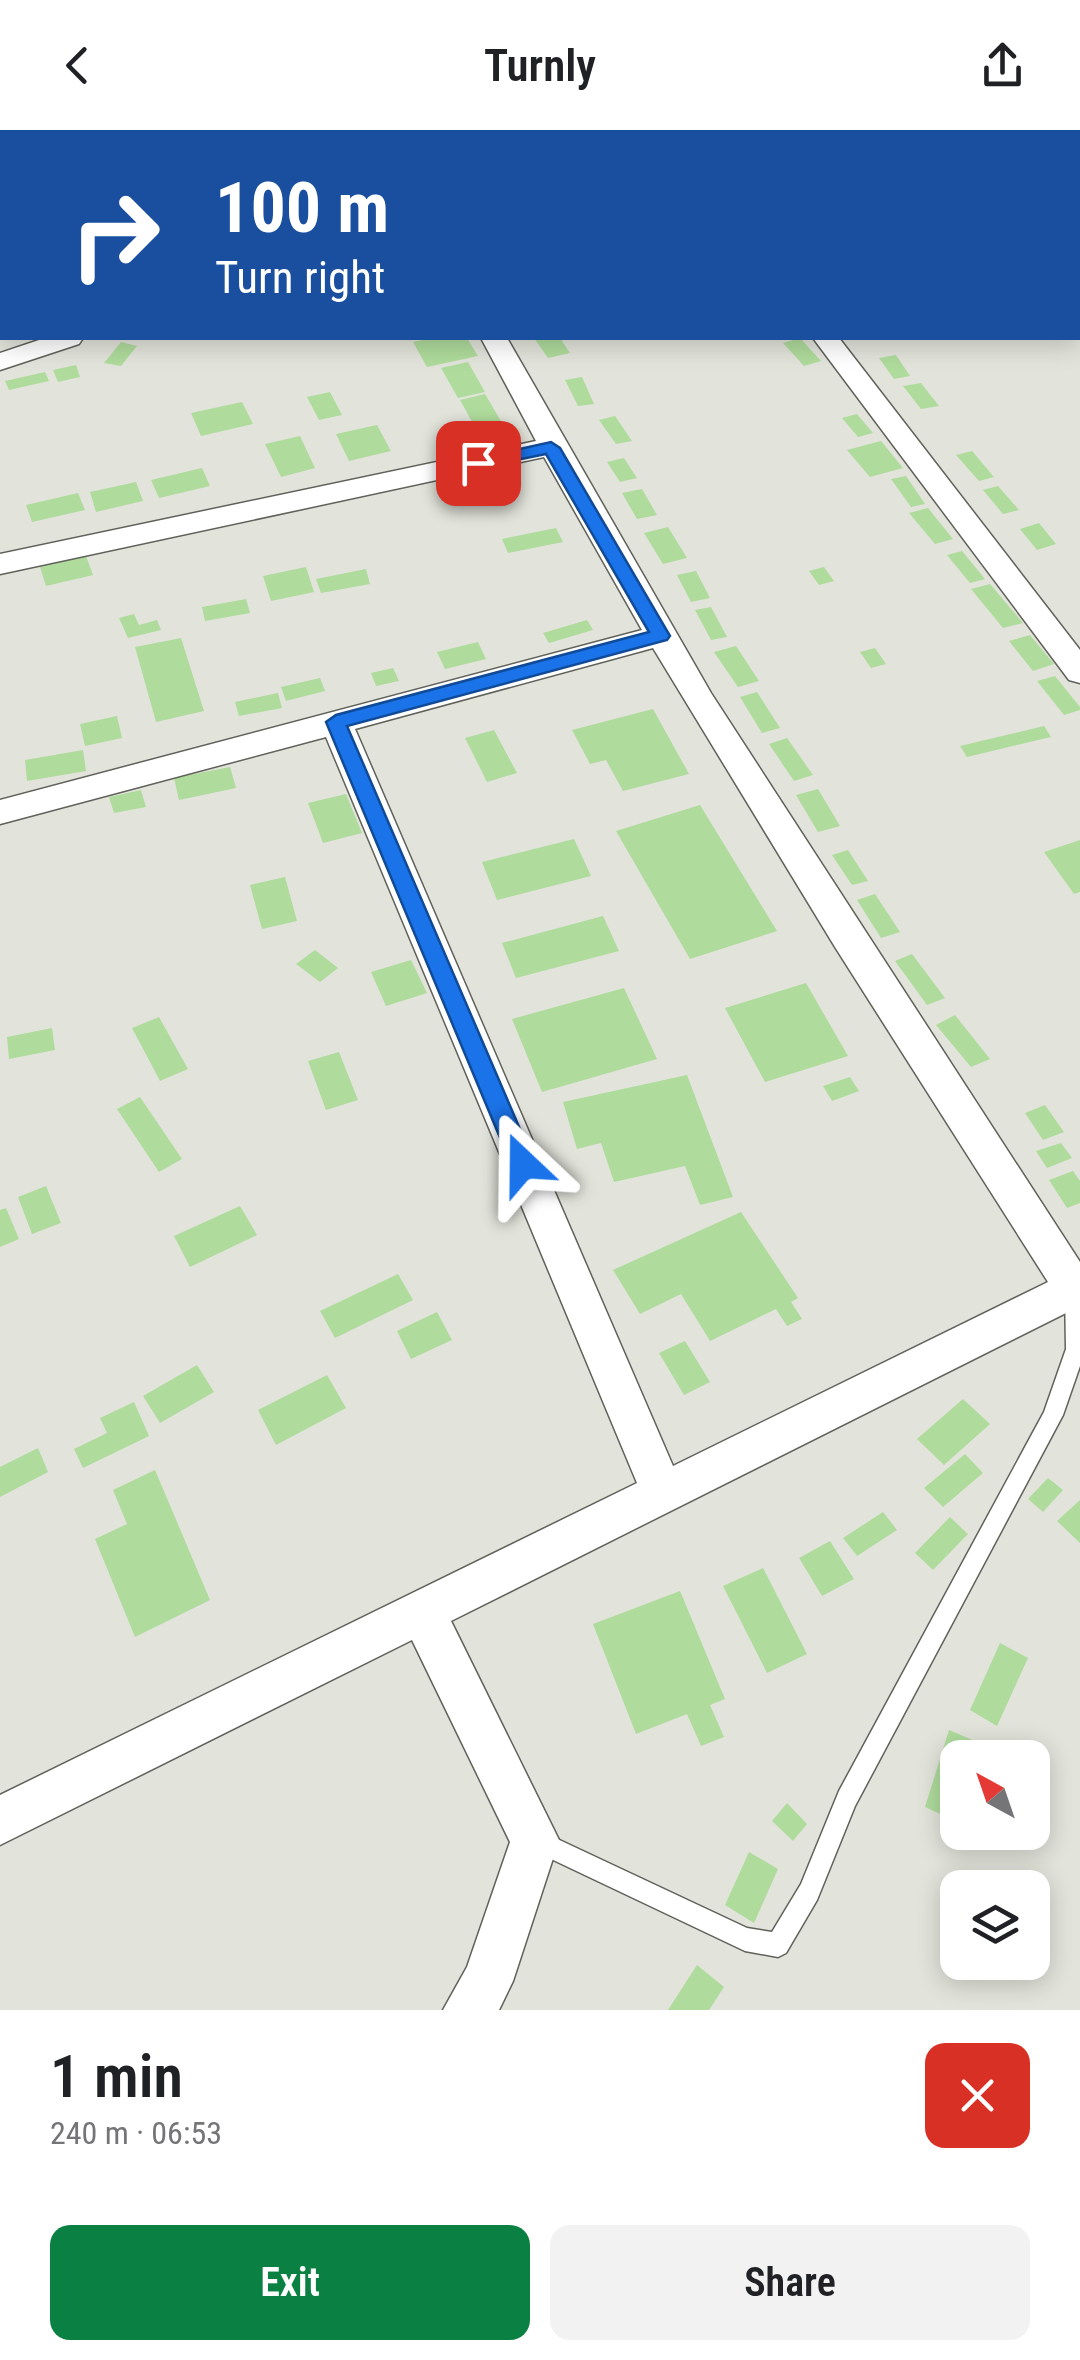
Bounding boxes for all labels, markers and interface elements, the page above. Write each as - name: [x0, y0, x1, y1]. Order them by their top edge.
- icon: back: [50, 38, 105, 93]
- icon: share: [975, 38, 1030, 93]
- text: Turnly: [484, 39, 596, 92]
- text: 100 m: [215, 167, 389, 249]
- icon: right: [50, 170, 180, 300]
- text: Turn right: [215, 251, 385, 304]
- pin: [436, 421, 521, 506]
- icon: arrive: [451, 436, 506, 491]
- position arrow: [471, 1112, 575, 1216]
- north arrow: [940, 1740, 1050, 1850]
- map controls: [940, 1740, 1050, 1980]
- button: layers: [940, 1870, 1050, 1980]
- text: 1 min: [50, 2041, 183, 2112]
- button: close: [925, 2043, 1030, 2148]
- text: 240 m · 06:53: [50, 2114, 222, 2152]
- button: Exit: [50, 2225, 530, 2340]
- button: Share: [550, 2225, 1030, 2340]

